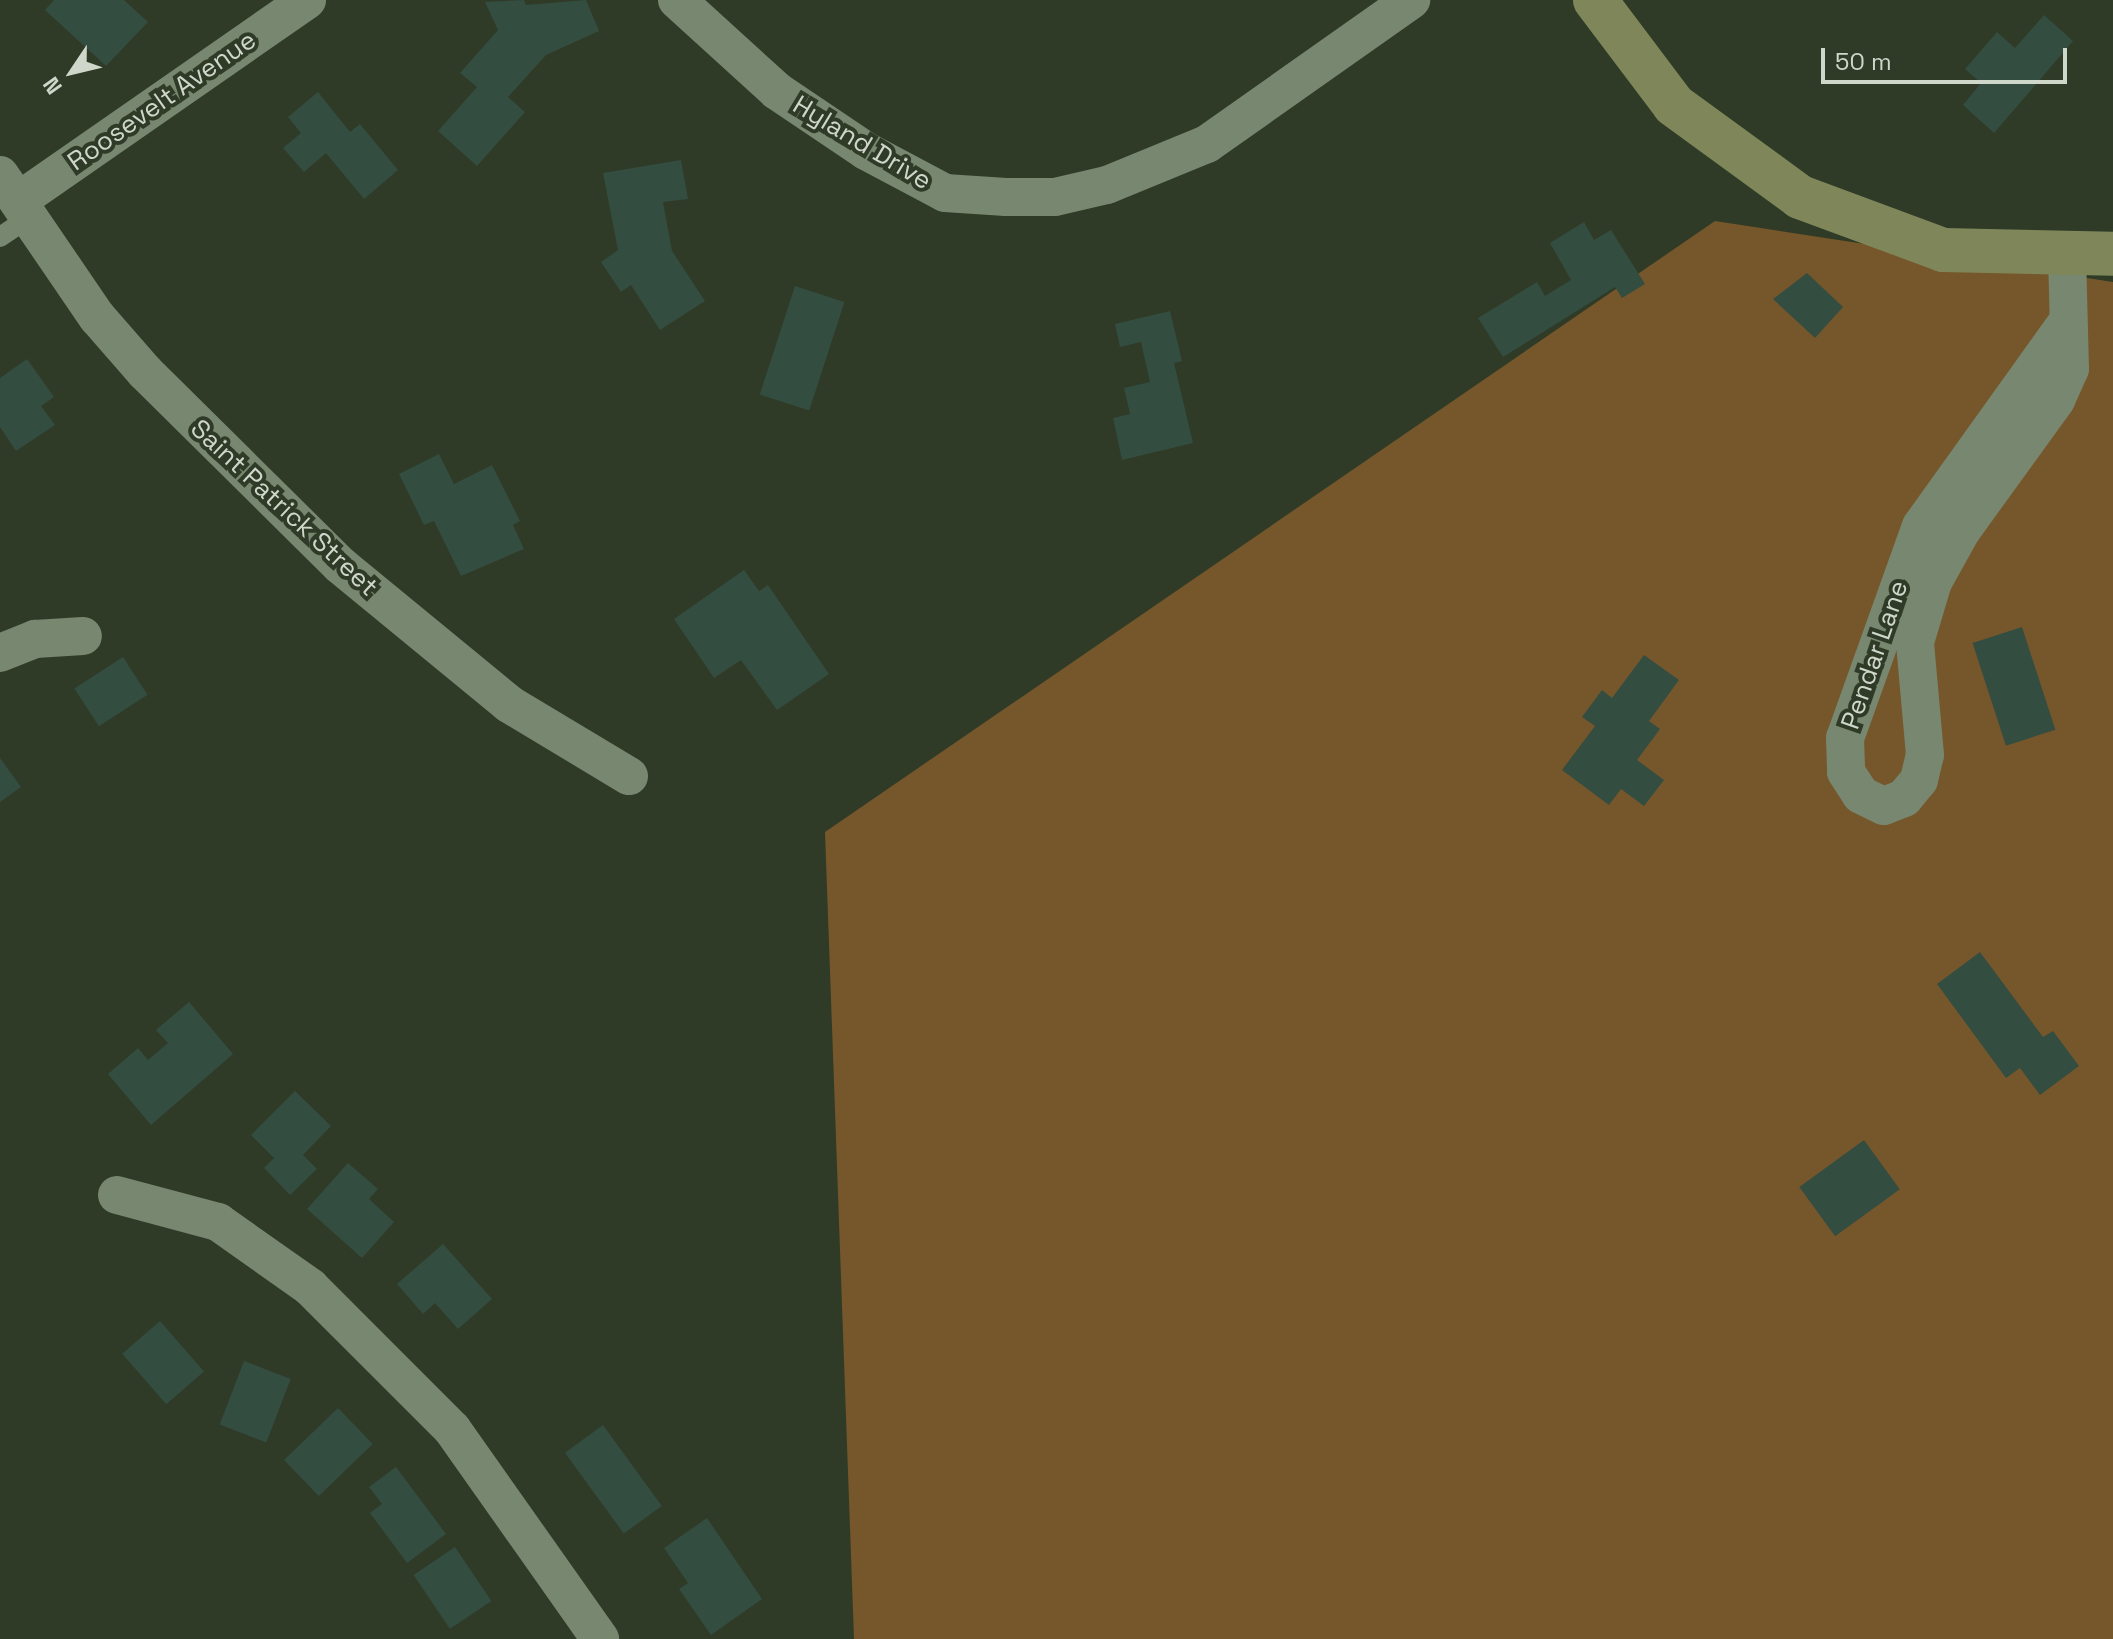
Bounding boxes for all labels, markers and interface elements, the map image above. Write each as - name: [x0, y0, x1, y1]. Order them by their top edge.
- street label: Roosevelt Avenue: [62, 24, 262, 178]
- north arrow: [32, 32, 112, 112]
- scale bar: [1825, 32, 2071, 82]
- text: 50 m: [1835, 46, 1892, 77]
- text: N: [37, 72, 68, 100]
- street label: Hyland Drive: [787, 89, 937, 197]
- street label: Saint Patrick Street: [184, 413, 384, 603]
- street label: Pendar Lane: [1835, 577, 1915, 733]

